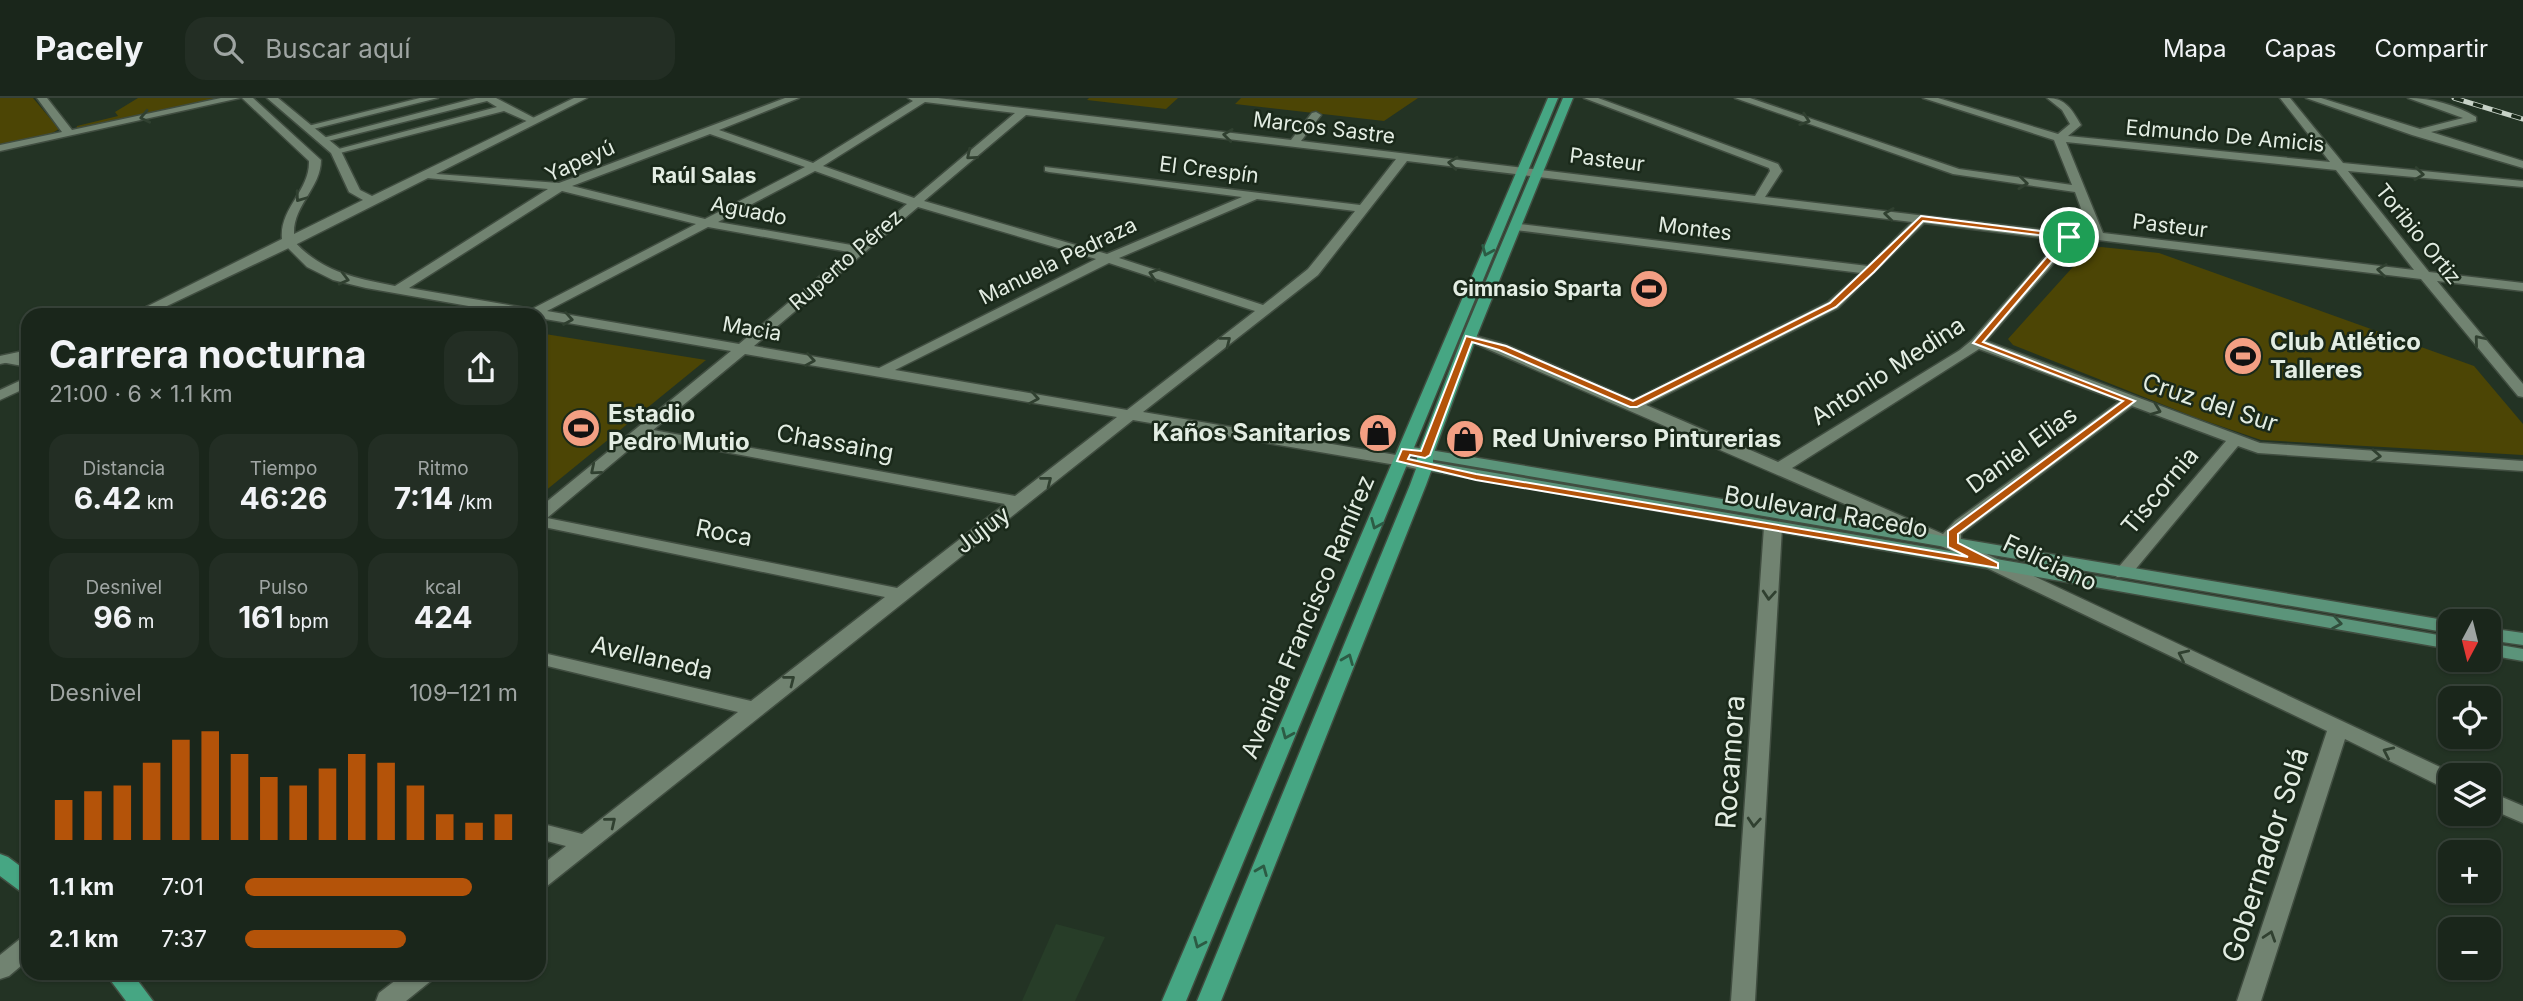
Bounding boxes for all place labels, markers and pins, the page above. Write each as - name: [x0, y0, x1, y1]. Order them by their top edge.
- pin: [2039, 207, 2099, 267]
- sports icon: Gimnasio Sparta: [1628, 268, 1670, 310]
- place label: Gimnasio Sparta: [1452, 276, 1622, 301]
- place label: Club Atlético Talleres: [2270, 327, 2421, 384]
- sports icon: Club Atlético Talleres: [2222, 335, 2264, 377]
- place label: Estadio Pedro Mutio: [608, 399, 750, 456]
- sports icon: Estadio Pedro Mutio: [560, 407, 602, 449]
- shop icon: Kaños Sanitarios: [1357, 412, 1399, 454]
- place label: Kaños Sanitarios: [1152, 418, 1351, 447]
- shop icon: Red Universo Pinturerias: [1444, 418, 1486, 460]
- place label: Red Universo Pinturerias: [1492, 424, 1782, 453]

